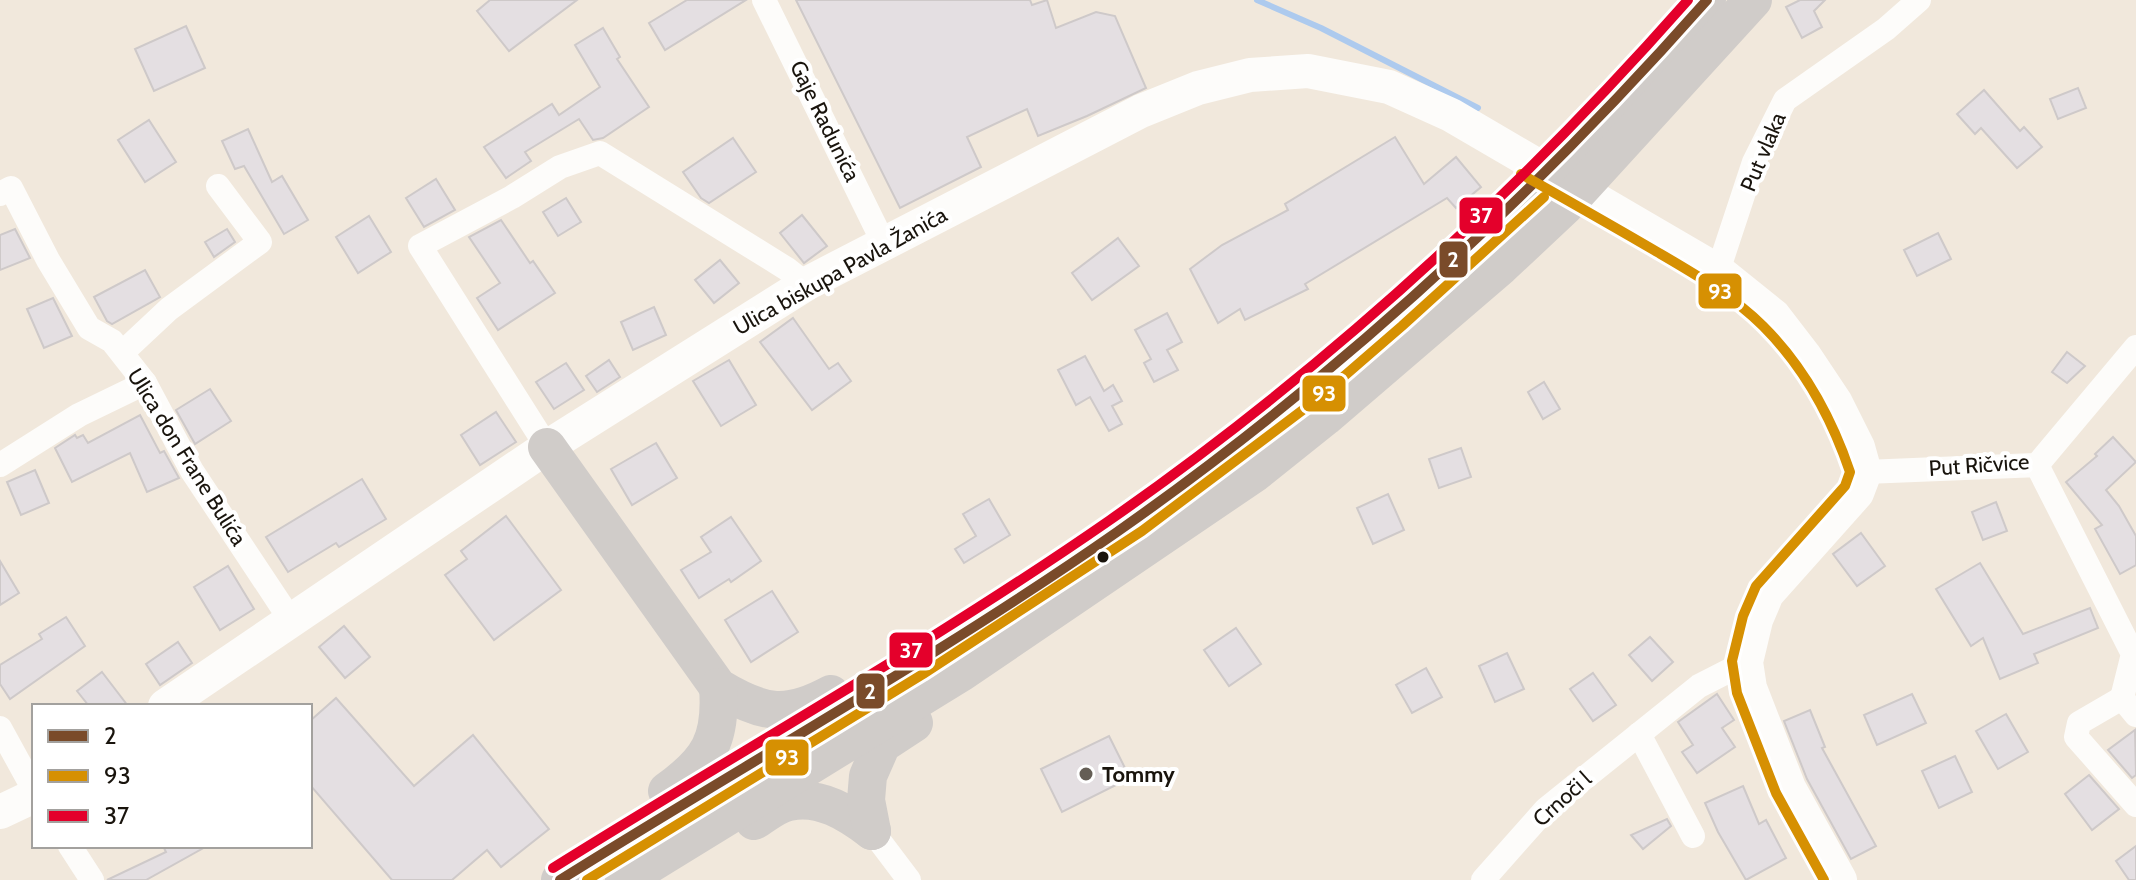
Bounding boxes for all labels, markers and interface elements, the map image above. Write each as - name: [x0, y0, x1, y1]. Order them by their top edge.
- street label: Gaje Radunića: [784, 56, 866, 186]
- street label: Put vlaka: [1734, 108, 1792, 196]
- line badge: 37: [1458, 196, 1504, 235]
- street label: Ulica biskupa Pavla Žanića: [728, 201, 952, 341]
- text: 37: [1469, 202, 1493, 229]
- line badge: 2: [1438, 240, 1469, 279]
- text: 2: [1447, 246, 1459, 273]
- line badge: 93: [1697, 272, 1743, 310]
- text: 93: [1708, 278, 1732, 305]
- street label: Ulica don Frane Bulića: [122, 363, 253, 551]
- line badge: 93: [1301, 374, 1347, 413]
- text: 93: [1312, 380, 1336, 407]
- street label: Put Ričvice: [1928, 448, 2030, 482]
- unlabelled marker: [1095, 549, 1111, 565]
- line badge: 37: [888, 631, 934, 669]
- text: 37: [899, 637, 923, 664]
- line badge: 2: [855, 672, 886, 710]
- text: 2: [864, 678, 876, 705]
- legend: [32, 704, 312, 848]
- text: 2: [104, 721, 117, 750]
- line badge: 93: [764, 738, 810, 777]
- text: 93: [775, 744, 799, 771]
- text: 93: [104, 761, 131, 790]
- place label: Tommy: [1102, 761, 1175, 788]
- marker: Tommy: [1077, 765, 1095, 783]
- street label: Crnoči l: [1527, 765, 1597, 832]
- text: 37: [104, 801, 129, 830]

